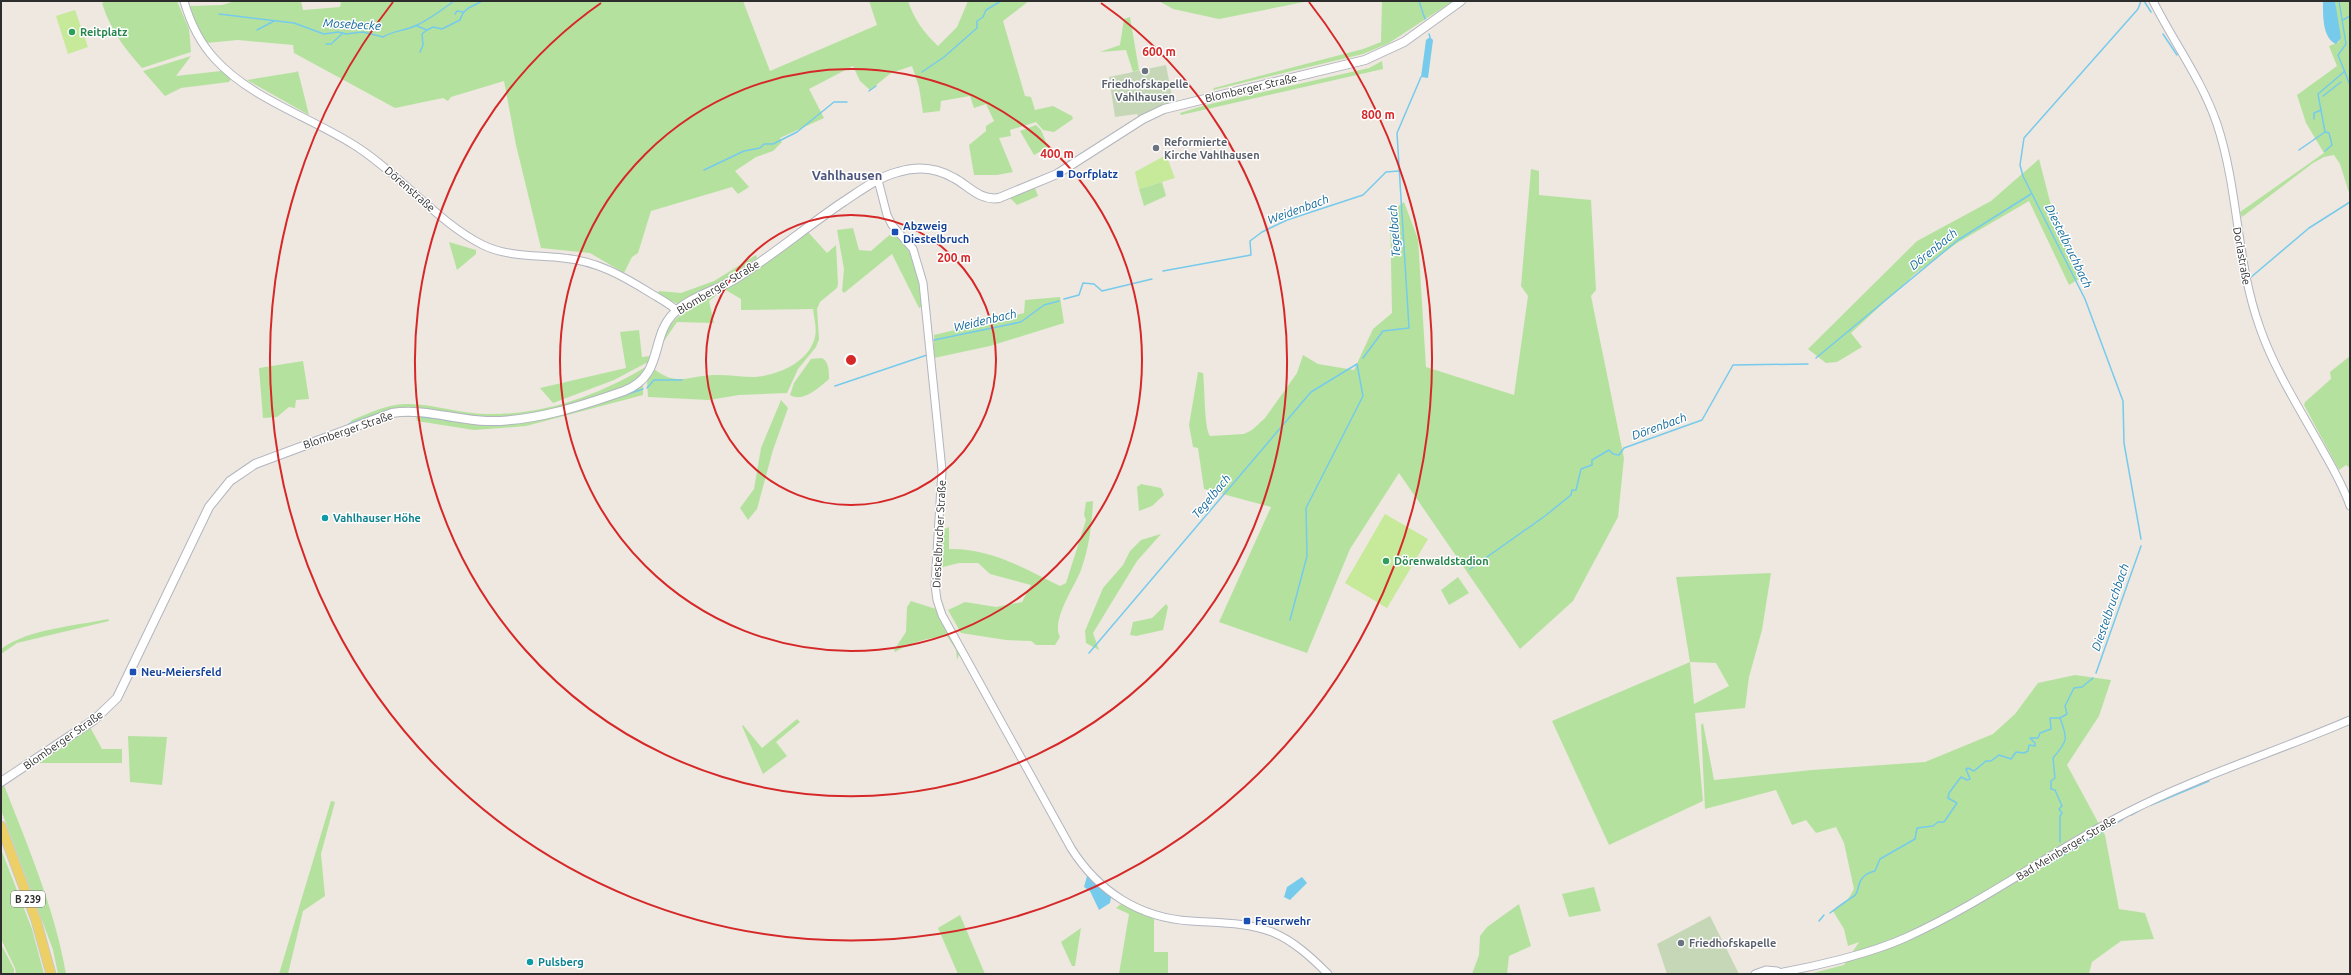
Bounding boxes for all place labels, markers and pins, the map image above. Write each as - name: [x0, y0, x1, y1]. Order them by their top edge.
- place label: Reitplatz: [80, 26, 128, 38]
- marker: Reitplatz: [67, 27, 77, 37]
- marker: Friedhofskapelle Vahlhausen: [1140, 66, 1150, 76]
- place label: Friedhofskapelle Vahlhausen: [1101, 78, 1189, 103]
- place label: Reformierte Kirche Vahlhausen: [1164, 136, 1260, 161]
- marker: Reformierte Kirche Vahlhausen: [1151, 143, 1161, 153]
- place label: Dorfplatz: [1068, 168, 1118, 180]
- marker: Dorfplatz: [1055, 169, 1065, 179]
- place label: Abzweig Diestelbruch: [903, 220, 969, 245]
- marker: Abzweig Diestelbruch: [890, 227, 900, 237]
- centre of rings: [844, 353, 858, 367]
- place label: Vahlhauser Höhe: [333, 512, 421, 524]
- marker: Vahlhauser Höhe: [320, 513, 330, 523]
- place label: Dörenwaldstadion: [1394, 555, 1489, 567]
- marker: Dörenwaldstadion: [1381, 556, 1391, 566]
- place label: Neu-Meiersfeld: [141, 666, 222, 678]
- marker: Neu-Meiersfeld: [128, 667, 138, 677]
- place label: Feuerwehr: [1255, 915, 1311, 927]
- marker: Feuerwehr: [1242, 916, 1252, 926]
- place label: Friedhofskapelle: [1689, 937, 1776, 949]
- marker: Friedhofskapelle: [1676, 938, 1686, 948]
- place label: Pulsberg: [538, 956, 584, 968]
- marker: Pulsberg: [525, 957, 535, 967]

